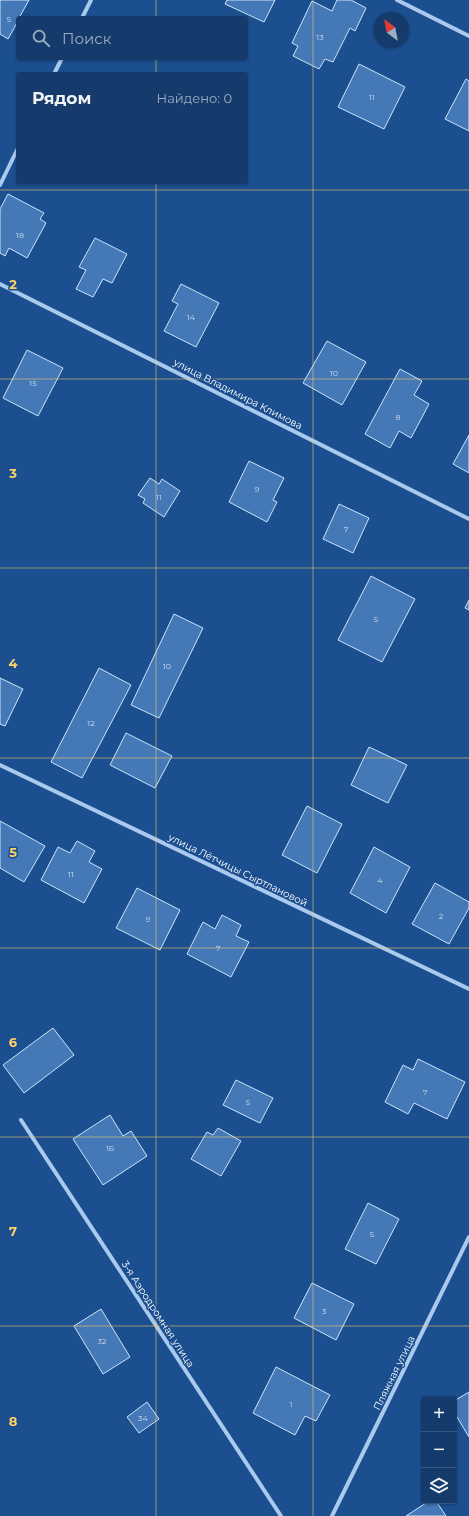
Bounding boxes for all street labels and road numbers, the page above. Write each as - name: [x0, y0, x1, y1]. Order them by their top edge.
- street label: улица Владимира Климова: [170, 355, 305, 432]
- street label: улица Лётчицы Сыртлановой: [165, 830, 310, 909]
- street label: 3-я Аэродромная улица: [119, 1258, 197, 1370]
- street label: Пляжная улица: [370, 1334, 418, 1412]

